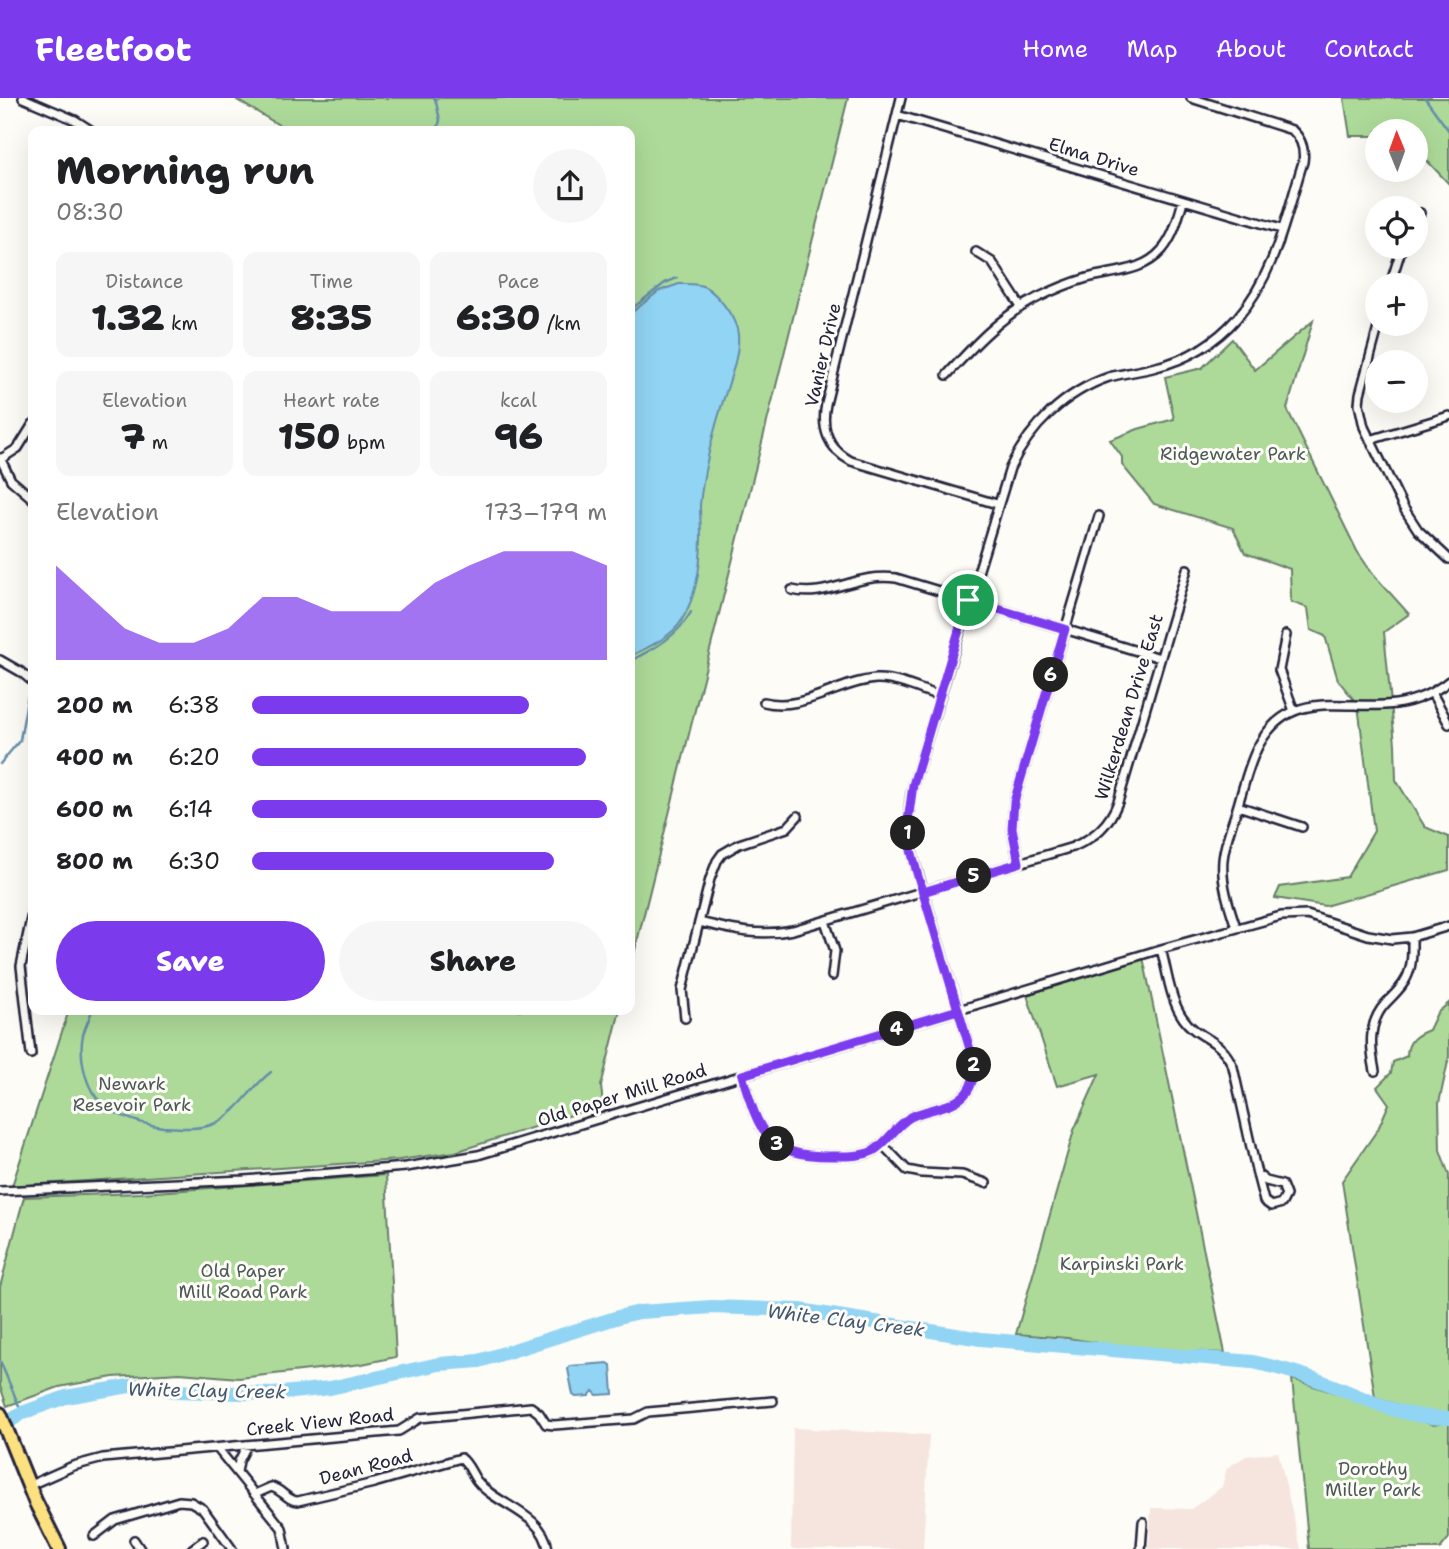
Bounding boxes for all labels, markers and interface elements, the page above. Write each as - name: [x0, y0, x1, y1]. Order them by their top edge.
- text: Fleetfoot: [35, 27, 192, 72]
- text: Home: [1022, 33, 1088, 65]
- text: Map: [1126, 33, 1178, 65]
- text: About: [1216, 33, 1286, 65]
- text: Contact: [1324, 33, 1414, 65]
- north arrow: [1365, 119, 1428, 182]
- map controls: [1365, 119, 1428, 413]
- street label: Elma Drive: [1046, 132, 1142, 182]
- text: Morning run: [56, 145, 314, 196]
- button: share: [533, 149, 607, 223]
- button: locate: [1365, 196, 1428, 259]
- text: 08:30: [56, 197, 124, 227]
- text: Distance: [106, 269, 183, 294]
- text: Time: [310, 269, 353, 294]
- text: Pace: [498, 269, 539, 294]
- button: +: [1365, 273, 1428, 336]
- text: 1.32: [91, 294, 165, 341]
- text: 8:35: [291, 294, 372, 341]
- text: 6:30: [456, 294, 540, 341]
- street label: Vanier Drive: [799, 301, 847, 409]
- text: km: [165, 311, 198, 336]
- text: /km: [540, 311, 581, 336]
- button: −: [1365, 350, 1428, 413]
- text: Elevation: [102, 388, 187, 413]
- text: Heart rate: [283, 388, 380, 413]
- text: kcal: [500, 388, 537, 413]
- text: 7: [121, 413, 145, 460]
- text: 150: [278, 413, 341, 460]
- text: 96: [494, 413, 543, 460]
- text: m: [145, 430, 168, 455]
- text: bpm: [341, 430, 385, 455]
- park label: Ridgewater Park: [1160, 442, 1306, 466]
- text: Elevation: [56, 497, 159, 527]
- text: 173–179 m: [484, 497, 607, 527]
- pin: [938, 570, 998, 630]
- icon: arrive: [949, 581, 987, 619]
- street label: Wilkerdean Drive East: [1089, 611, 1169, 803]
- pin: 6: [1034, 658, 1068, 692]
- text: 6: [1044, 662, 1057, 687]
- text: 200 m: [56, 690, 133, 720]
- text: 6:38: [168, 690, 220, 720]
- text: 400 m: [56, 742, 133, 772]
- text: 6:20: [168, 742, 220, 772]
- text: 600 m: [56, 794, 133, 824]
- text: 6:14: [168, 794, 213, 824]
- pin: 1: [890, 816, 926, 850]
- text: 1: [903, 820, 912, 845]
- text: 800 m: [56, 846, 133, 876]
- text: 6:30: [168, 846, 220, 876]
- pin: 5: [956, 858, 992, 894]
- text: 5: [968, 863, 979, 888]
- button: Save: [56, 921, 325, 1001]
- button: Share: [339, 921, 607, 1001]
- pin: 4: [880, 1012, 914, 1046]
- text: 4: [890, 1016, 903, 1041]
- pin: 2: [956, 1048, 992, 1082]
- text: 2: [967, 1052, 980, 1077]
- street label: Old Paper Mill Road: [535, 1058, 709, 1132]
- park label: Newark Resevoir Park: [73, 1072, 191, 1117]
- pin: 3: [760, 1126, 794, 1162]
- text: 3: [770, 1131, 783, 1156]
- park label: Karpinski Park: [1060, 1252, 1184, 1276]
- park label: Old Paper Mill Road Park: [178, 1259, 308, 1304]
- water label: White Clay Creek: [766, 1298, 926, 1343]
- water label: White Clay Creek: [127, 1377, 287, 1404]
- street label: Creek View Road: [245, 1402, 395, 1442]
- street label: Dean Road: [317, 1443, 415, 1491]
- park label: Dorothy Miller Park: [1325, 1457, 1421, 1502]

